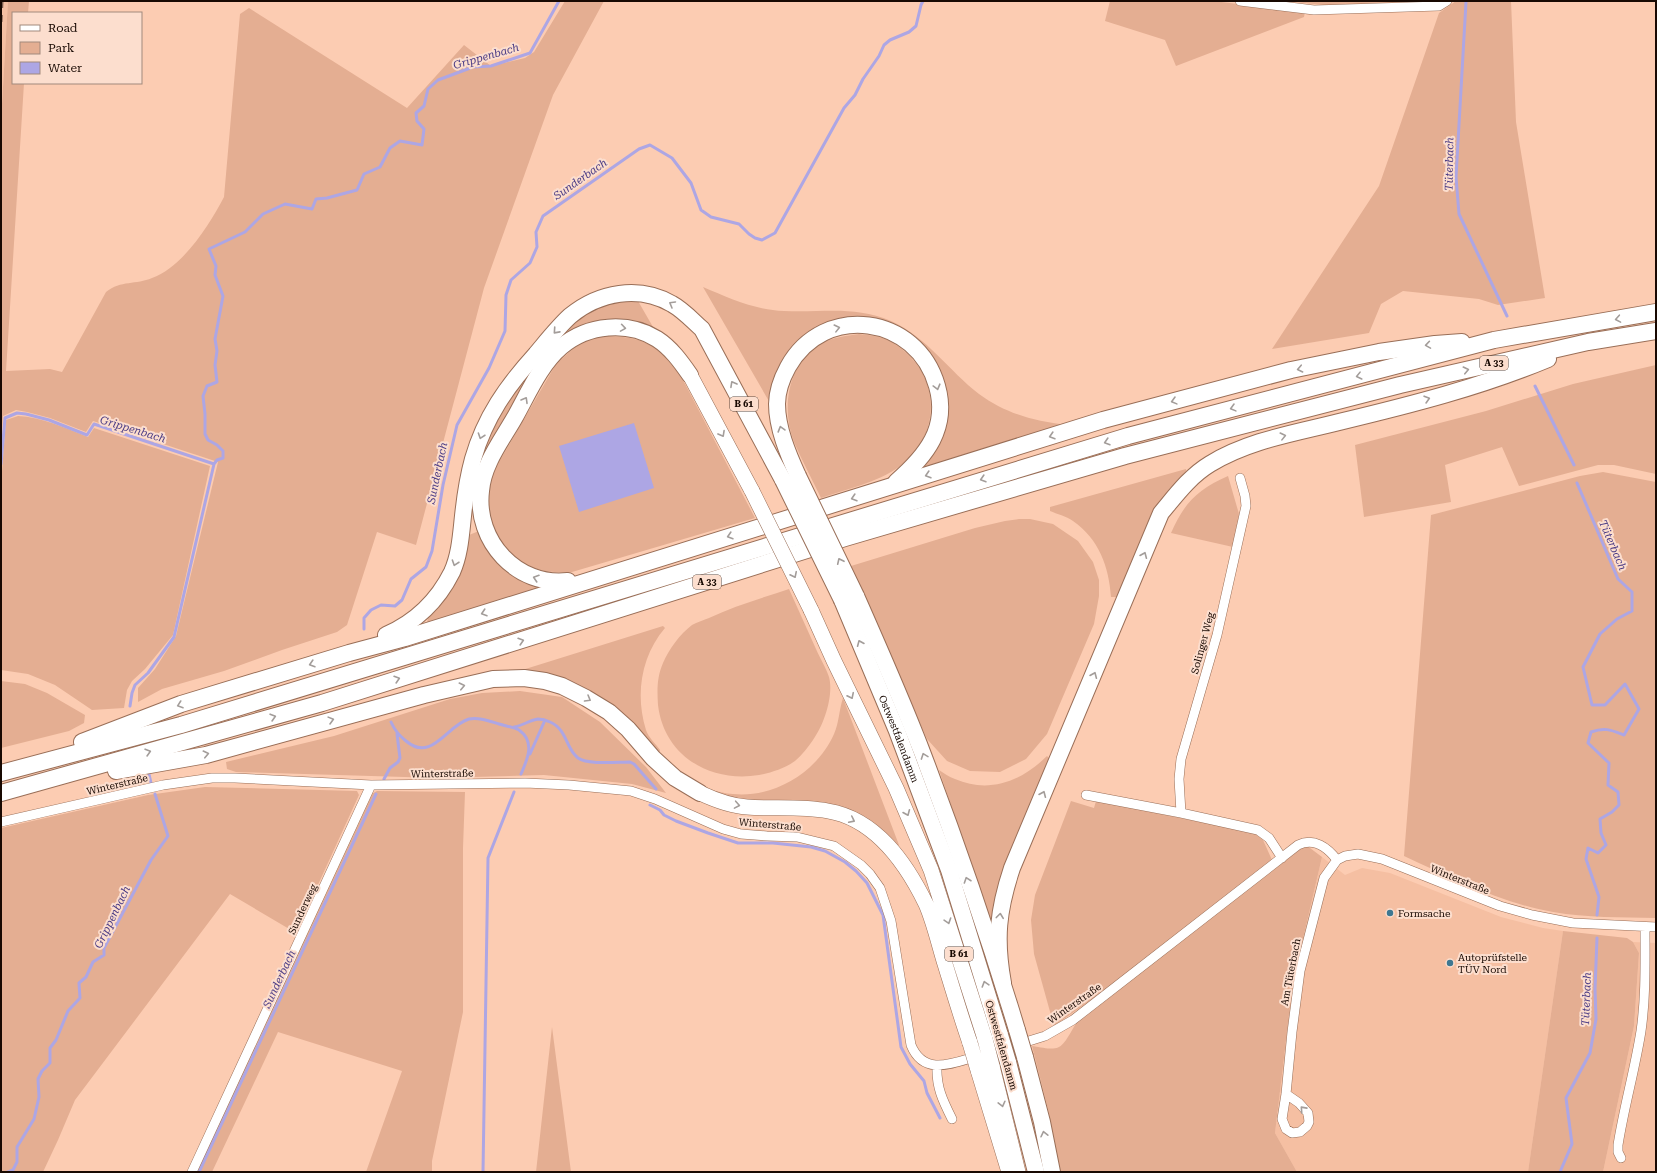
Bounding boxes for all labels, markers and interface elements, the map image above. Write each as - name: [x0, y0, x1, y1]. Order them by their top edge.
- legend: [12, 12, 142, 84]
- text: Road: [48, 21, 78, 35]
- text: Park: [48, 41, 75, 55]
- water label: Grippenbach: [452, 41, 521, 72]
- text: Water: [48, 61, 82, 75]
- water label: Tüterbach: [1443, 137, 1456, 191]
- water label: Sunderbach: [550, 156, 610, 203]
- one-way arrow: [669, 302, 676, 309]
- one-way arrow: [1614, 314, 1621, 322]
- one-way arrow: [619, 323, 626, 332]
- one-way arrow: [834, 324, 841, 333]
- one-way arrow: [554, 326, 561, 334]
- one-way arrow: [1425, 340, 1431, 349]
- road number: A 33: [1480, 356, 1508, 370]
- one-way arrow: [1297, 364, 1303, 372]
- one-way arrow: [1462, 366, 1469, 374]
- one-way arrow: [1355, 372, 1362, 380]
- one-way arrow: [730, 381, 737, 388]
- one-way arrow: [932, 383, 941, 390]
- one-way arrow: [1423, 395, 1430, 404]
- one-way arrow: [521, 396, 528, 404]
- one-way arrow: [1171, 396, 1178, 405]
- road number: B 61: [730, 397, 758, 411]
- one-way arrow: [1229, 404, 1236, 412]
- water label: Grippenbach: [98, 413, 168, 446]
- one-way arrow: [777, 426, 786, 433]
- one-way arrow: [717, 429, 725, 437]
- one-way arrow: [1049, 431, 1056, 440]
- one-way arrow: [477, 432, 486, 439]
- one-way arrow: [1279, 433, 1286, 441]
- one-way arrow: [1104, 437, 1111, 446]
- water label: Sunderbach: [424, 441, 450, 506]
- one-way arrow: [925, 470, 932, 478]
- one-way arrow: [979, 474, 986, 483]
- one-way arrow: [851, 493, 858, 502]
- water label: Tüterbach: [1596, 518, 1629, 573]
- one-way arrow: [726, 531, 733, 540]
- one-way arrow: [1140, 551, 1148, 558]
- one-way arrow: [837, 557, 845, 565]
- one-way arrow: [451, 559, 460, 566]
- one-way arrow: [789, 571, 797, 579]
- one-way arrow: [532, 574, 539, 583]
- road number: A 33: [693, 575, 721, 589]
- one-way arrow: [481, 608, 488, 617]
- street label: Solinger Weg: [1189, 611, 1216, 675]
- one-way arrow: [518, 637, 525, 646]
- one-way arrow: [857, 640, 865, 647]
- one-way arrow: [308, 659, 315, 668]
- one-way arrow: [1089, 671, 1097, 679]
- one-way arrow: [394, 675, 401, 684]
- one-way arrow: [459, 682, 466, 691]
- one-way arrow: [846, 691, 854, 699]
- street label: Ostwestfalendamm: [877, 694, 921, 784]
- one-way arrow: [584, 695, 591, 702]
- one-way arrow: [176, 700, 183, 709]
- one-way arrow: [269, 713, 276, 722]
- one-way arrow: [328, 717, 334, 725]
- one-way arrow: [144, 748, 151, 757]
- one-way arrow: [202, 751, 209, 759]
- one-way arrow: [920, 753, 928, 760]
- street label: Winterstraße: [411, 767, 474, 780]
- street label: Winterstraße: [85, 772, 149, 797]
- one-way arrow: [1038, 791, 1046, 799]
- one-way arrow: [734, 801, 740, 809]
- one-way arrow: [902, 809, 910, 816]
- one-way arrow: [848, 815, 856, 823]
- street label: Winterstraße: [738, 816, 802, 833]
- street label: Winterstraße: [1429, 863, 1491, 896]
- one-way arrow: [963, 877, 972, 884]
- street label: Sunderweg: [286, 882, 319, 936]
- water label: Grippenbach: [92, 884, 133, 951]
- marker: Formsache: [1385, 908, 1395, 918]
- place label: Formsache: [1398, 908, 1451, 919]
- one-way arrow: [995, 913, 1004, 919]
- one-way arrow: [943, 917, 952, 924]
- street label: Am Tüterbach: [1279, 937, 1303, 1007]
- road number: B 61: [945, 947, 973, 961]
- water label: Sunderbach: [260, 948, 299, 1011]
- place label: Autoprüfstelle TÜV Nord: [1458, 952, 1528, 975]
- marker: Autoprüfstelle TÜV Nord: [1445, 958, 1455, 968]
- water label: Tüterbach: [1579, 972, 1594, 1026]
- one-way arrow: [981, 981, 989, 988]
- street label: Winterstraße: [1045, 981, 1104, 1026]
- street label: Ostwestfalendamm: [983, 999, 1020, 1091]
- one-way arrow: [997, 1100, 1005, 1107]
- one-way arrow: [1301, 1106, 1308, 1113]
- one-way arrow: [1041, 1131, 1049, 1137]

